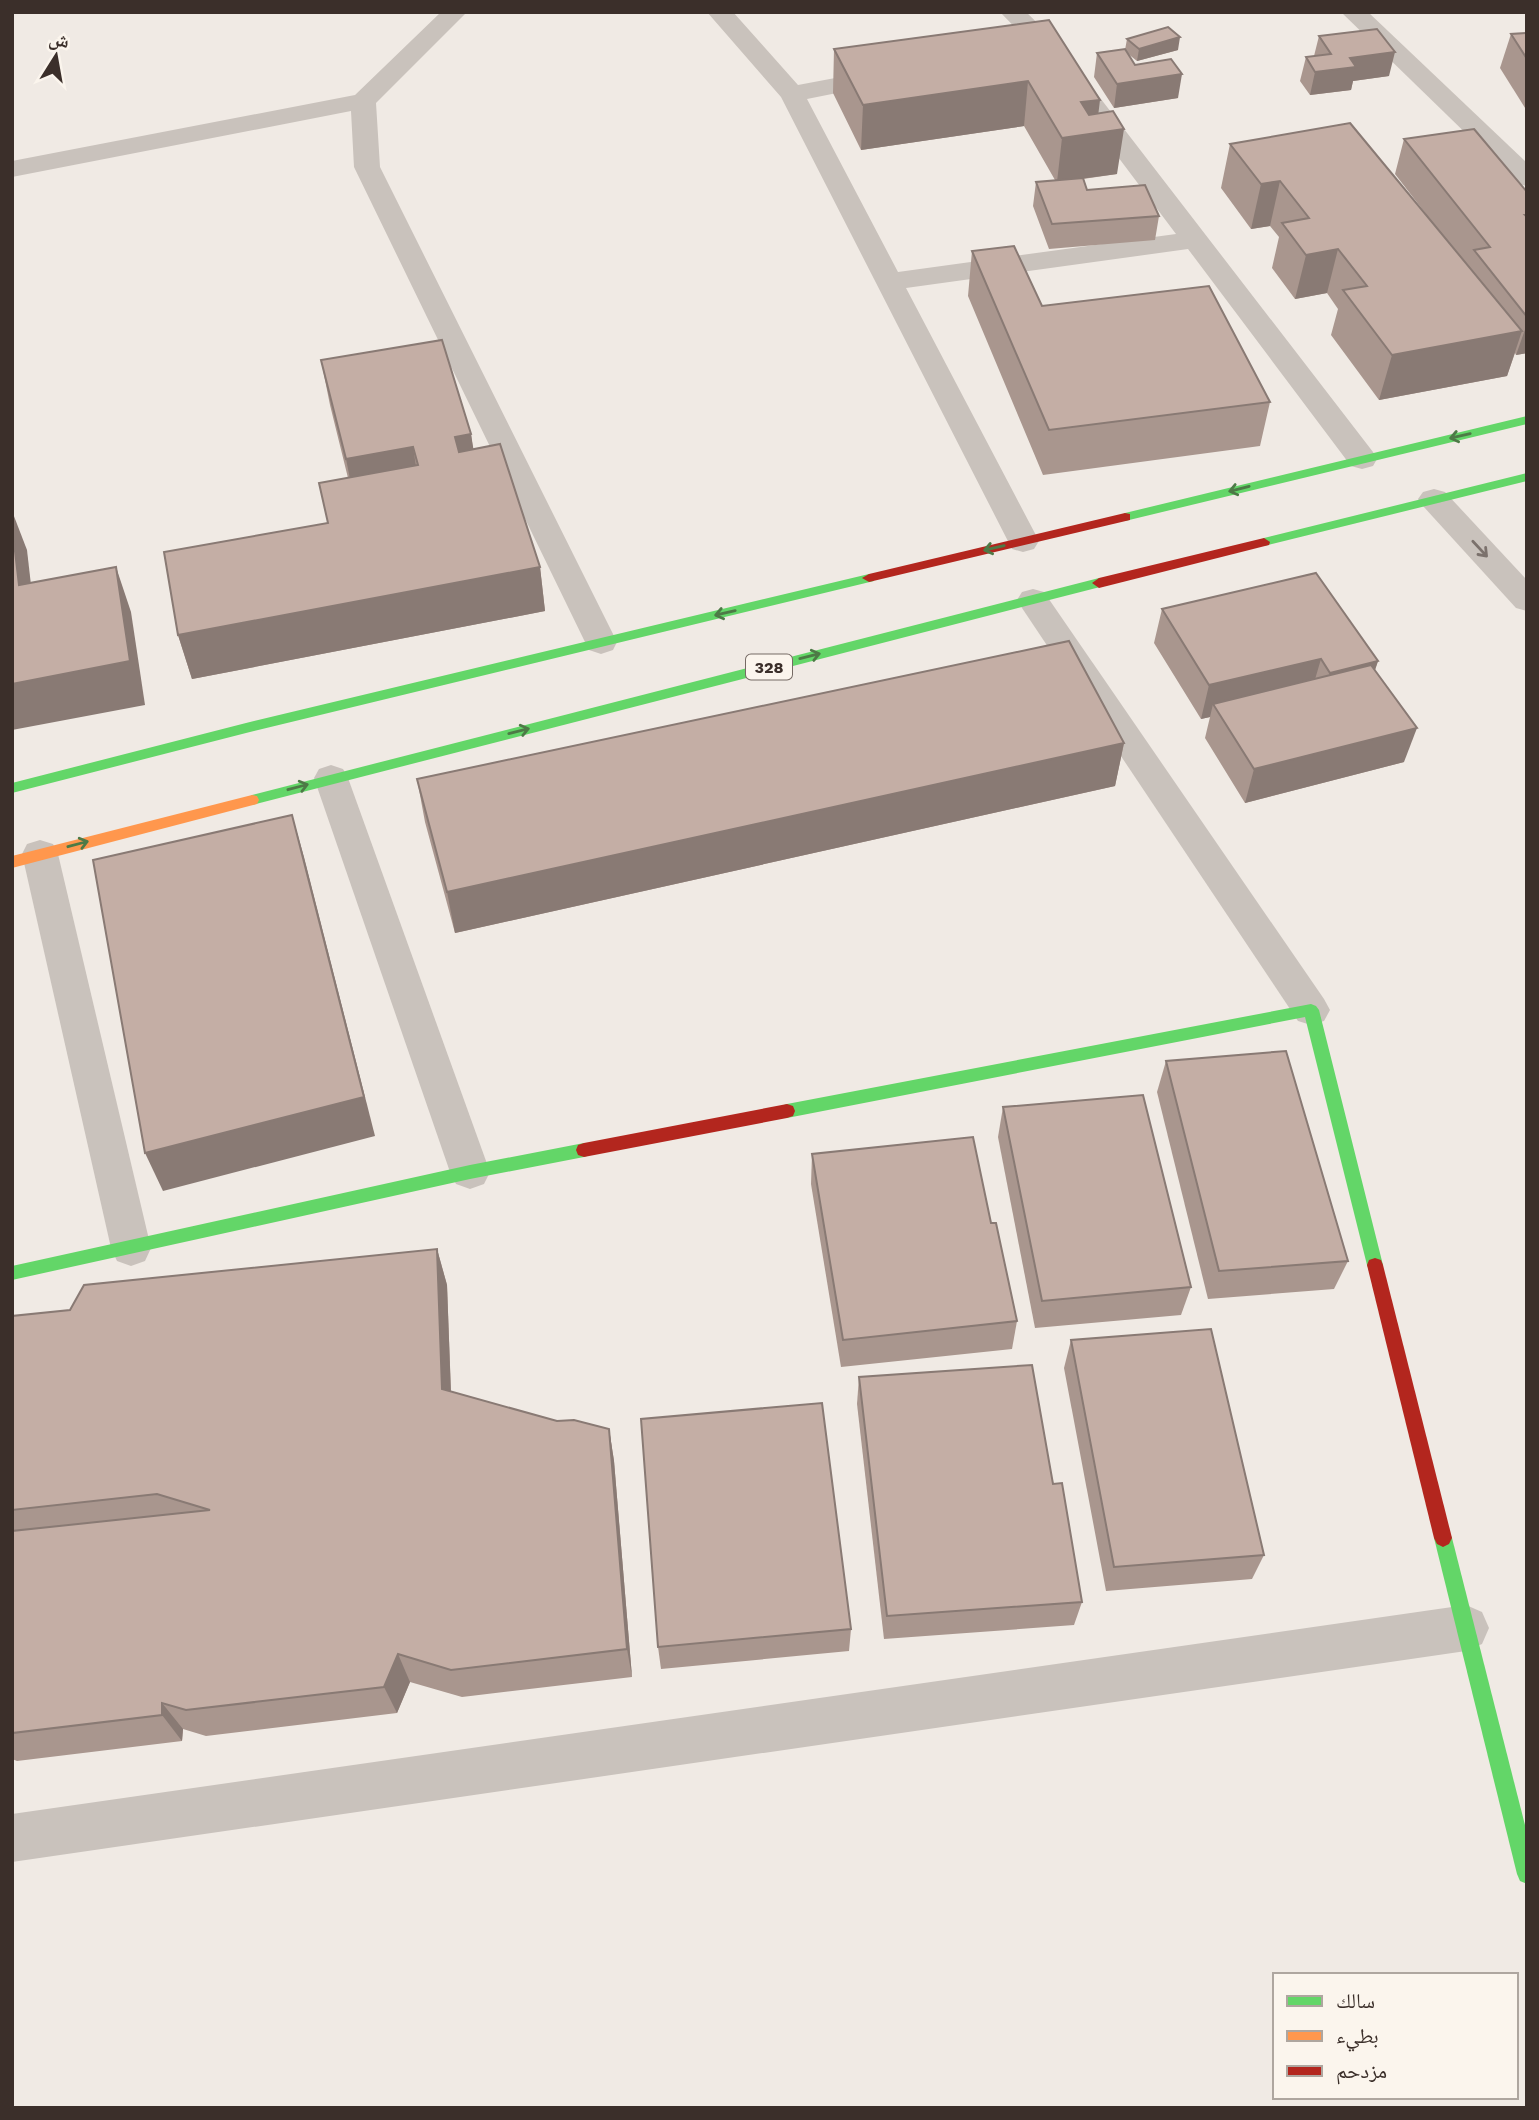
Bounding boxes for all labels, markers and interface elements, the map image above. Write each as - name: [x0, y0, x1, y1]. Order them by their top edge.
- north arrow: [21, 21, 91, 91]
- text: ش: [47, 27, 71, 53]
- one-way arrow: [1449, 430, 1472, 443]
- one-way arrow: [1228, 483, 1251, 496]
- one-way arrow: [1471, 540, 1488, 558]
- one-way arrow: [983, 542, 1006, 555]
- one-way arrow: [714, 606, 737, 620]
- one-way arrow: [799, 649, 821, 662]
- road number: 328: [746, 654, 792, 680]
- one-way arrow: [507, 724, 530, 737]
- one-way arrow: [287, 780, 309, 793]
- one-way arrow: [66, 837, 89, 850]
- legend: [1273, 1973, 1518, 2099]
- text: سالك: [1336, 1988, 1375, 2013]
- text: بطيء: [1336, 2023, 1379, 2052]
- text: مزدحم: [1336, 2058, 1387, 2085]

